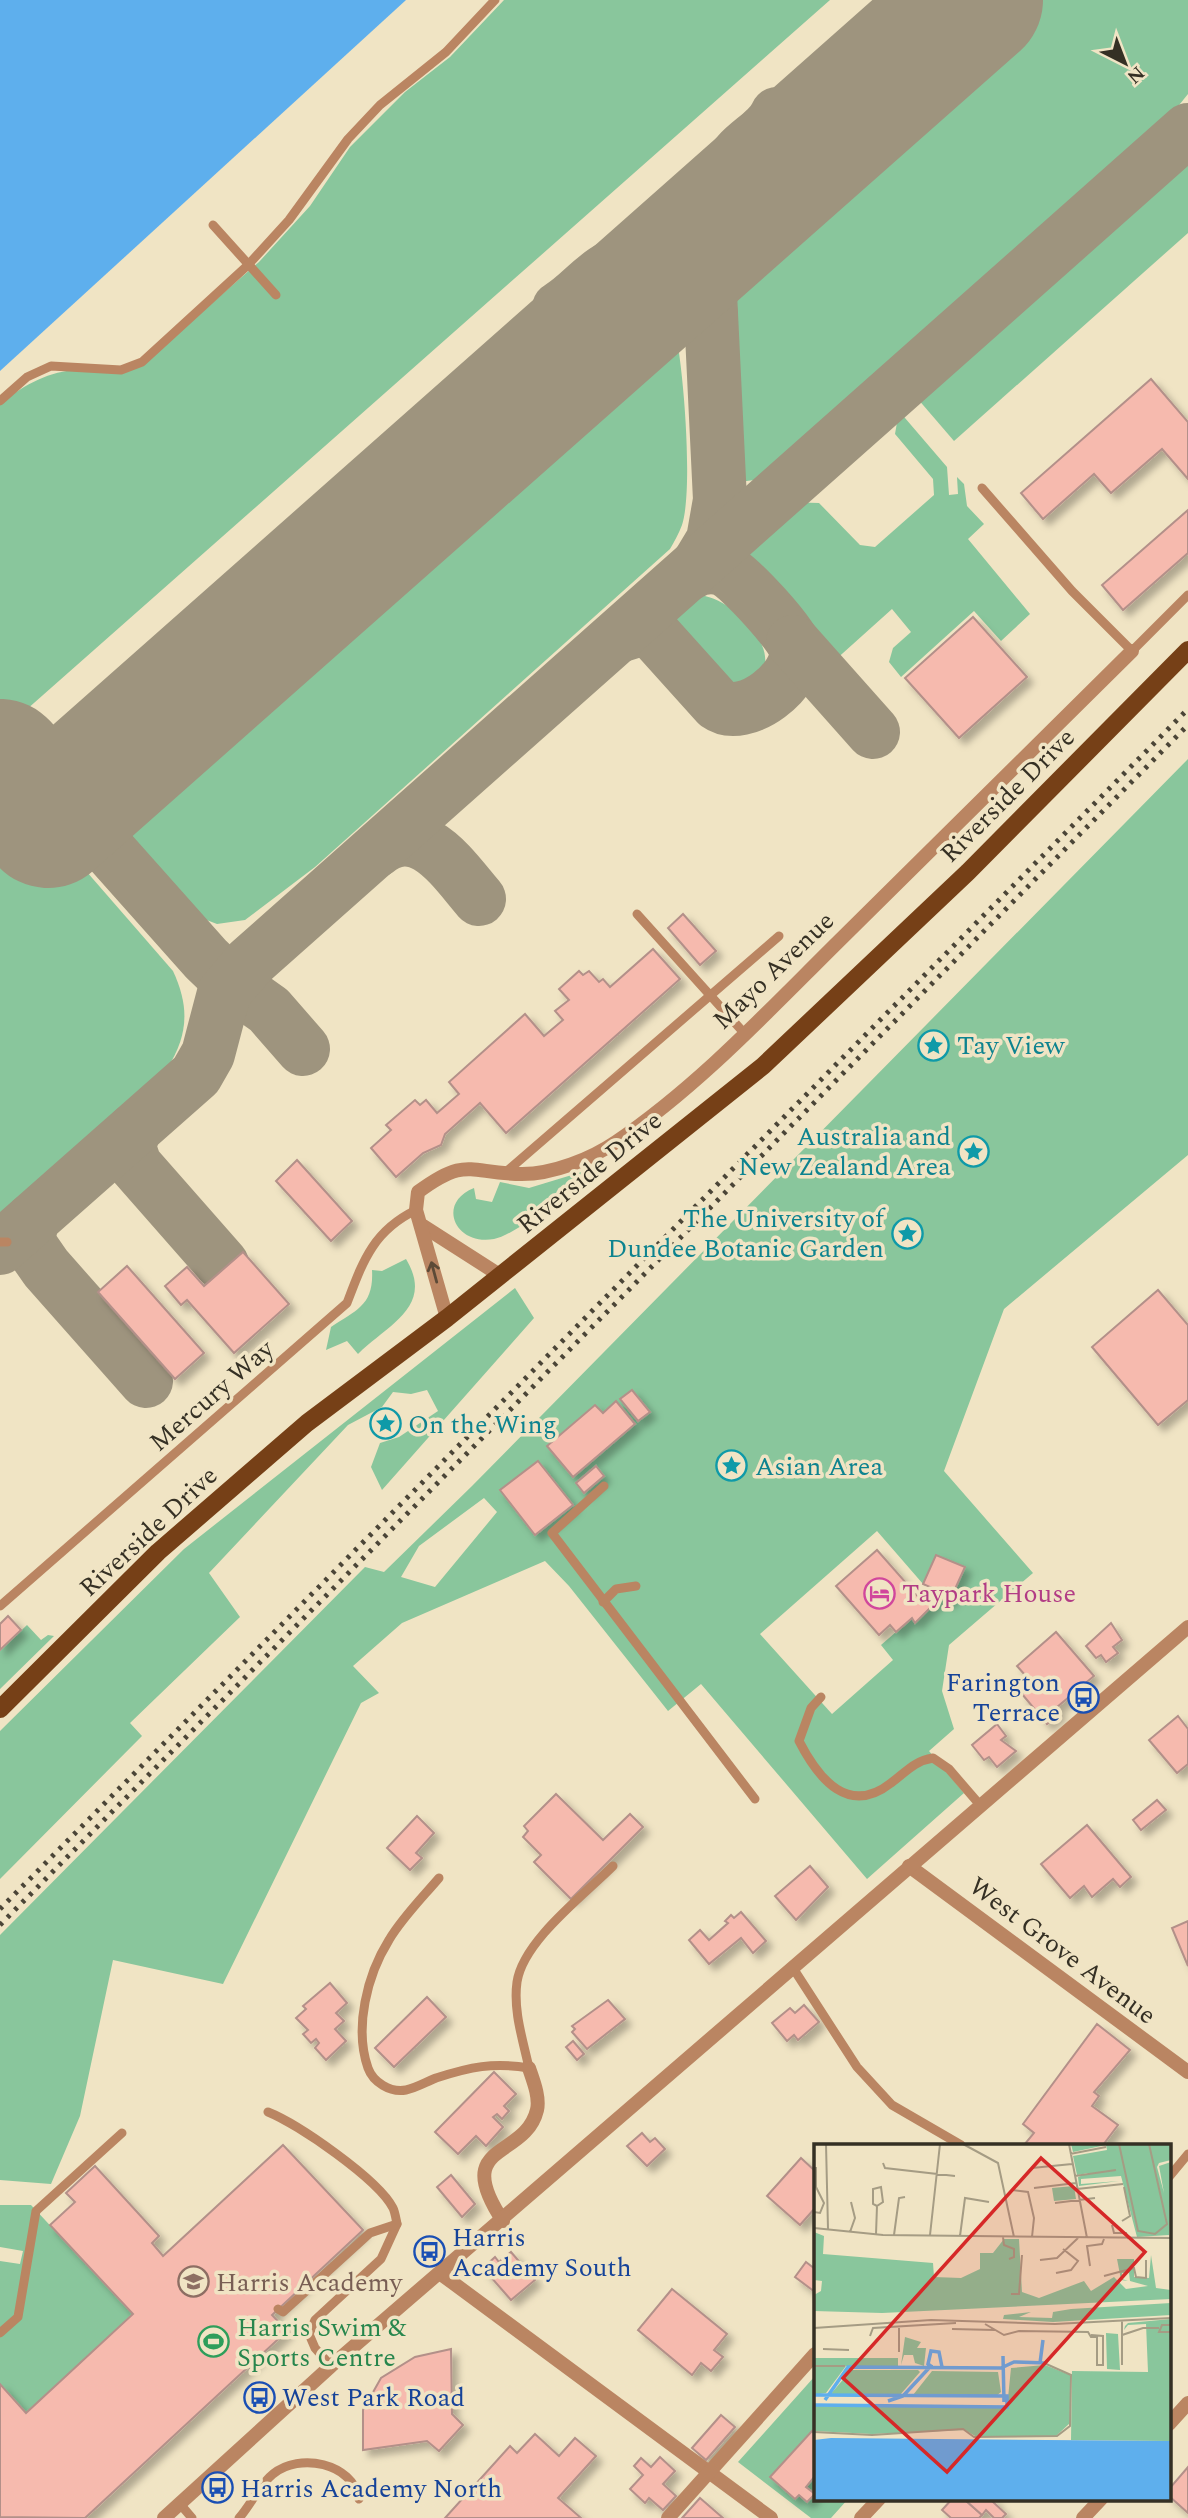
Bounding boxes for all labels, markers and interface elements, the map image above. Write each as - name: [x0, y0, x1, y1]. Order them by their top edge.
- north arrow: [1090, 28, 1160, 98]
- text: N: [1120, 59, 1151, 90]
- street label: Riverside Drive: [931, 719, 1085, 873]
- street label: Mayo Avenue: [704, 902, 844, 1039]
- place label: Tay View: [957, 1026, 1066, 1066]
- place icon: Tay View: [917, 1028, 951, 1062]
- street label: Riverside Drive: [508, 1101, 671, 1244]
- place label: Australia and New Zealand Area: [738, 1117, 951, 1187]
- place icon: Australia and New Zealand Area: [957, 1134, 991, 1168]
- place label: The University of Dundee Botanic Garden: [607, 1199, 886, 1269]
- place icon: The University of Dundee Botanic Garden: [890, 1216, 924, 1250]
- one-way arrow: [427, 1261, 440, 1283]
- street label: Mercury Way: [140, 1329, 284, 1461]
- place label: On the Wing: [408, 1405, 557, 1445]
- place icon: On the Wing: [368, 1407, 402, 1441]
- place label: Asian Area: [755, 1447, 883, 1487]
- place icon: Asian Area: [715, 1449, 749, 1483]
- street label: Riverside Drive: [70, 1457, 227, 1607]
- place label: Taypark House: [902, 1574, 1076, 1614]
- hotel icon: Taypark House: [862, 1576, 896, 1610]
- place label: Farington Terrace: [946, 1663, 1060, 1733]
- bus stop icon: Farington Terrace: [1066, 1680, 1100, 1714]
- street label: West Grove Avenue: [960, 1867, 1165, 2035]
- inset map: [814, 2144, 1170, 2500]
- place label: Harris Academy South: [452, 2218, 632, 2288]
- bus stop icon: Harris Academy South: [412, 2235, 446, 2269]
- place label: Harris Academy: [216, 2263, 404, 2303]
- school or university icon: Harris Academy: [176, 2265, 210, 2299]
- place label: Harris Swim & Sports Centre: [237, 2308, 407, 2378]
- sports icon: Harris Swim & Sports Centre: [197, 2325, 231, 2359]
- place label: West Park Road: [282, 2378, 465, 2418]
- bus stop icon: West Park Road: [242, 2380, 276, 2414]
- place label: Harris Academy North: [240, 2469, 502, 2509]
- bus stop icon: Harris Academy North: [200, 2471, 234, 2505]

